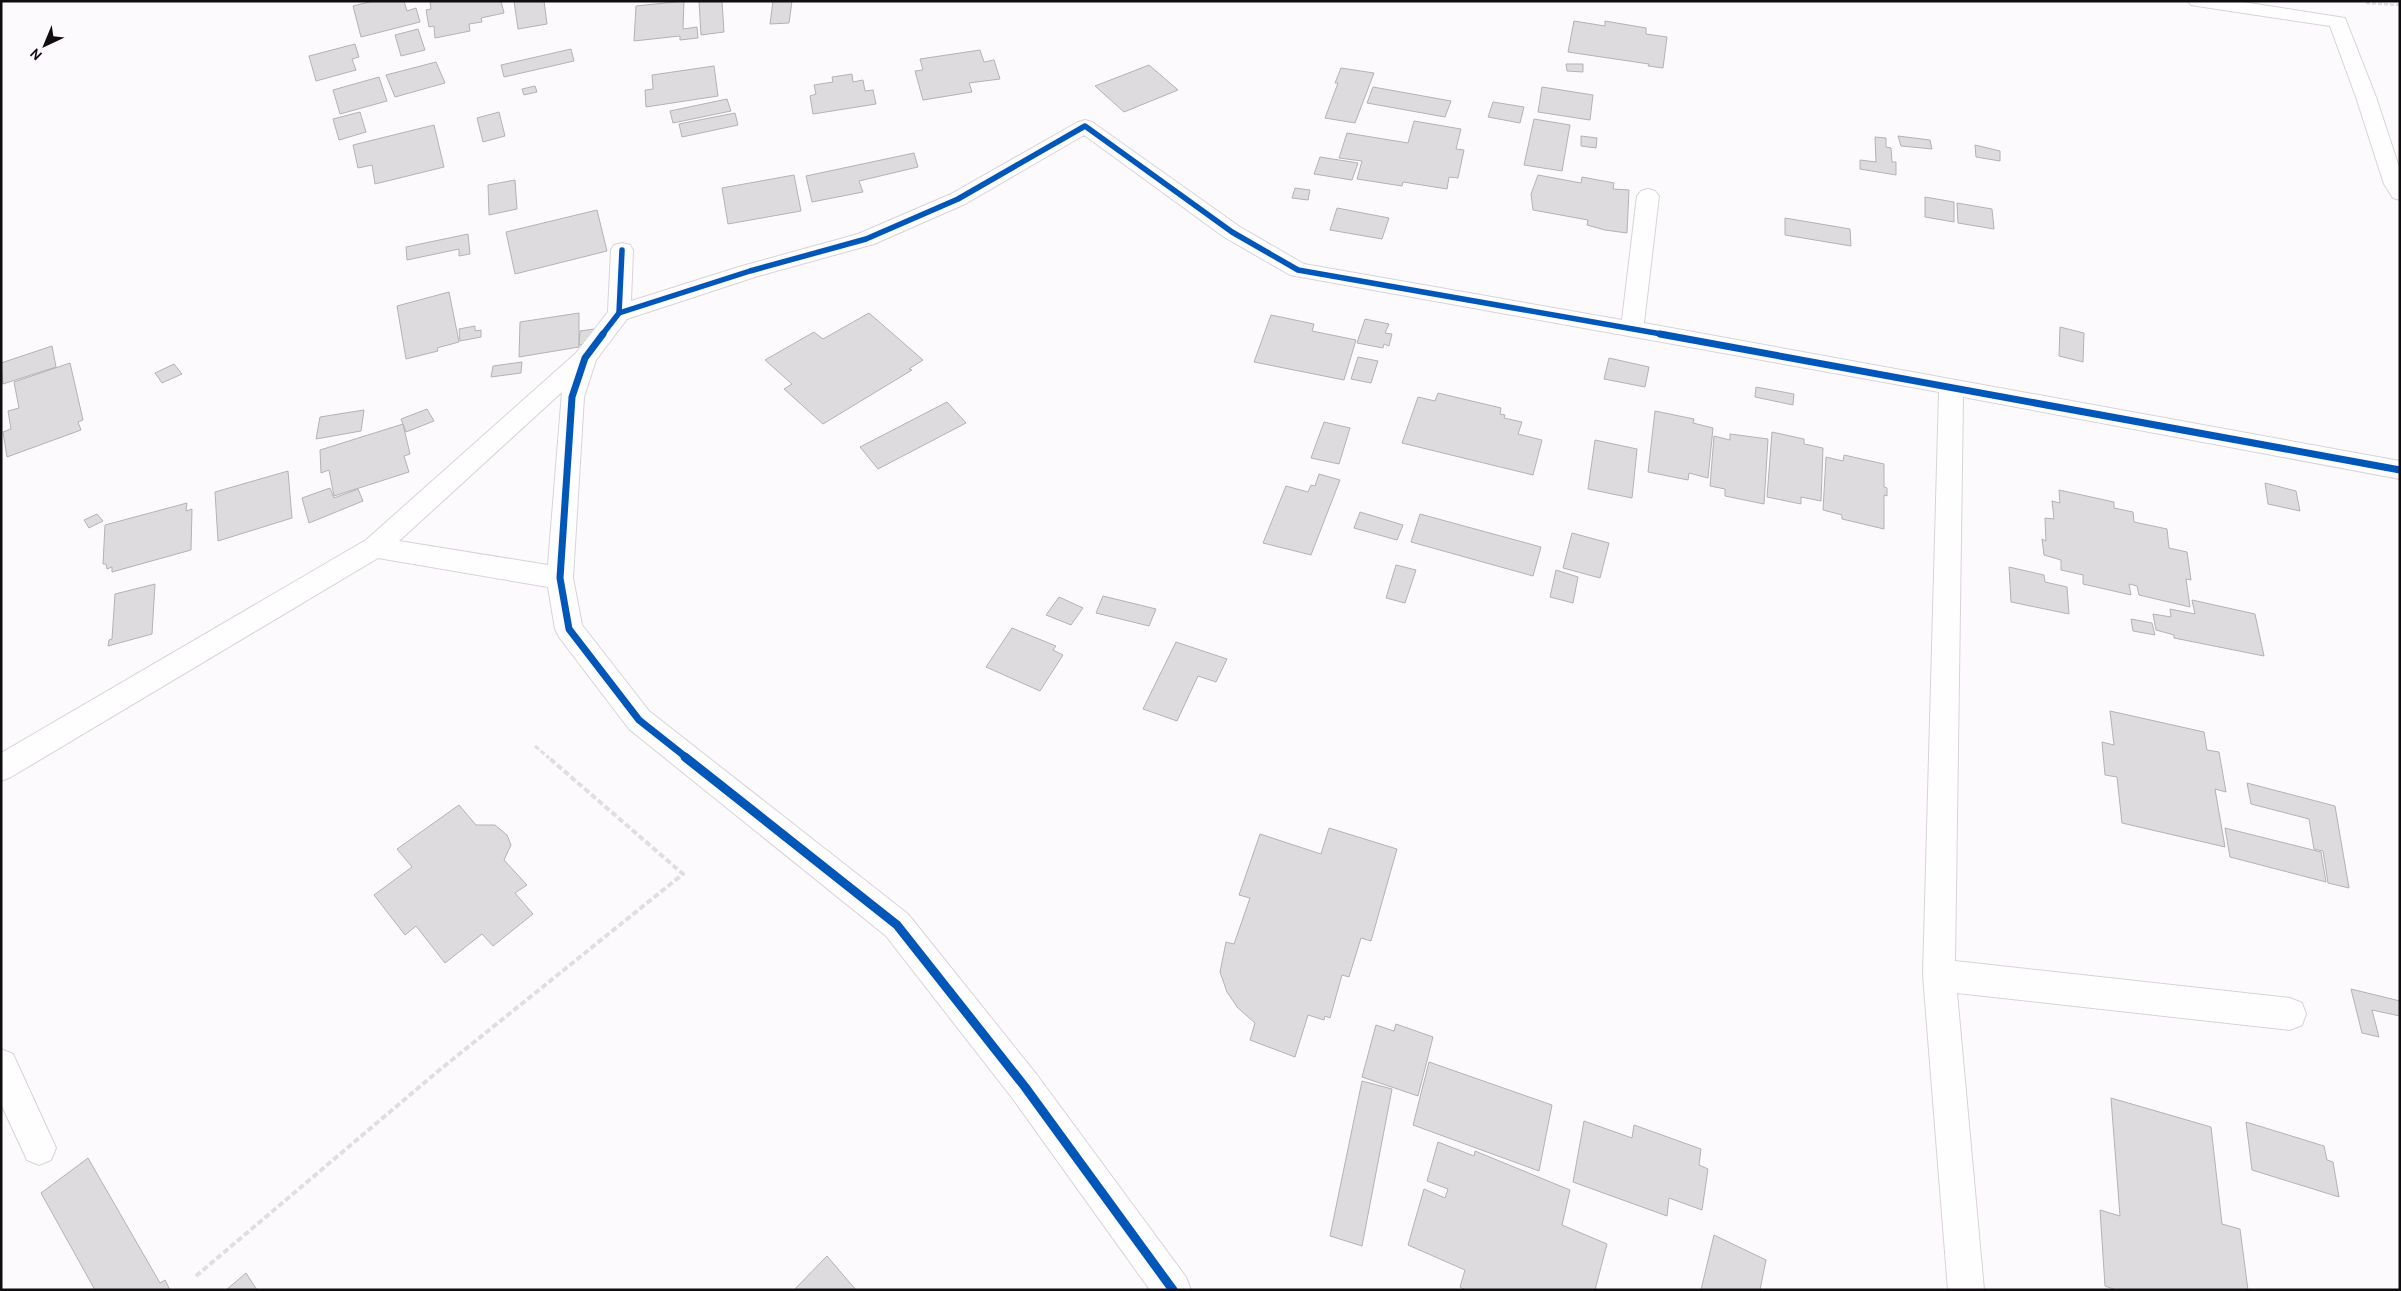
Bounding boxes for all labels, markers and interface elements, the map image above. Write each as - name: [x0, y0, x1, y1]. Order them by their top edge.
- north arrow: [20, 20, 70, 70]
- text: N: [26, 44, 46, 64]

